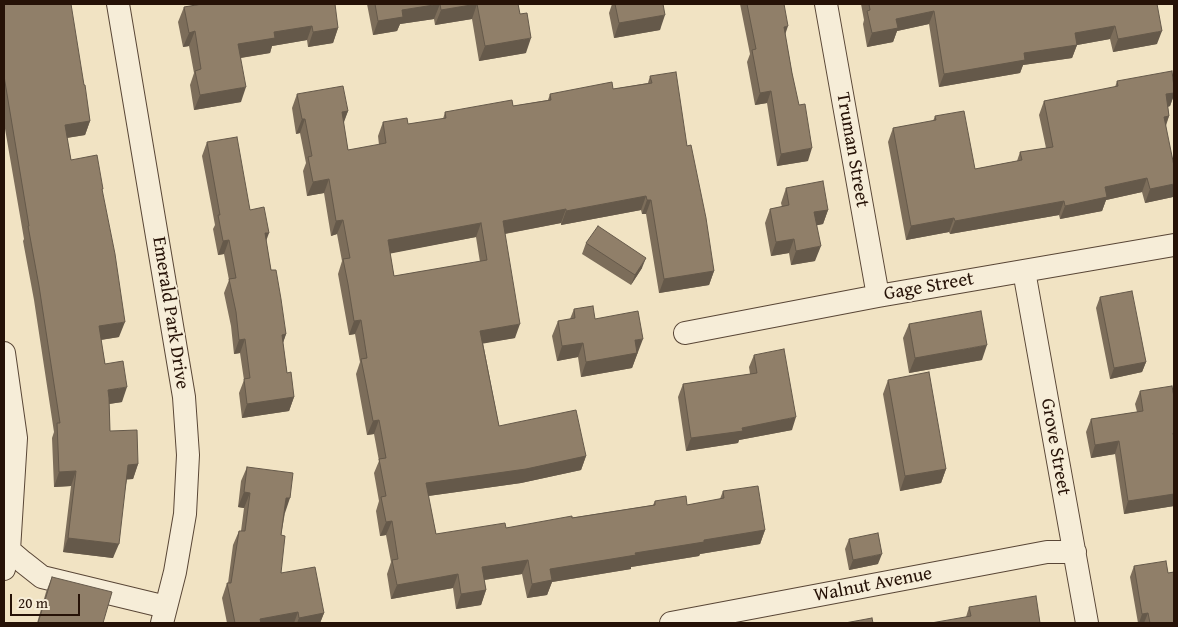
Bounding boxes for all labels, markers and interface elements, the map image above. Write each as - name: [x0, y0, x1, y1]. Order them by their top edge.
- street label: Truman Street: [831, 91, 873, 209]
- street label: Emerald Park Drive: [147, 235, 193, 391]
- street label: Gage Street: [882, 268, 976, 306]
- street label: Grove Street: [1035, 397, 1075, 497]
- street label: Walnut Avenue: [812, 562, 934, 608]
- scale bar: [12, 584, 82, 616]
- text: 20 m: [18, 592, 48, 613]

